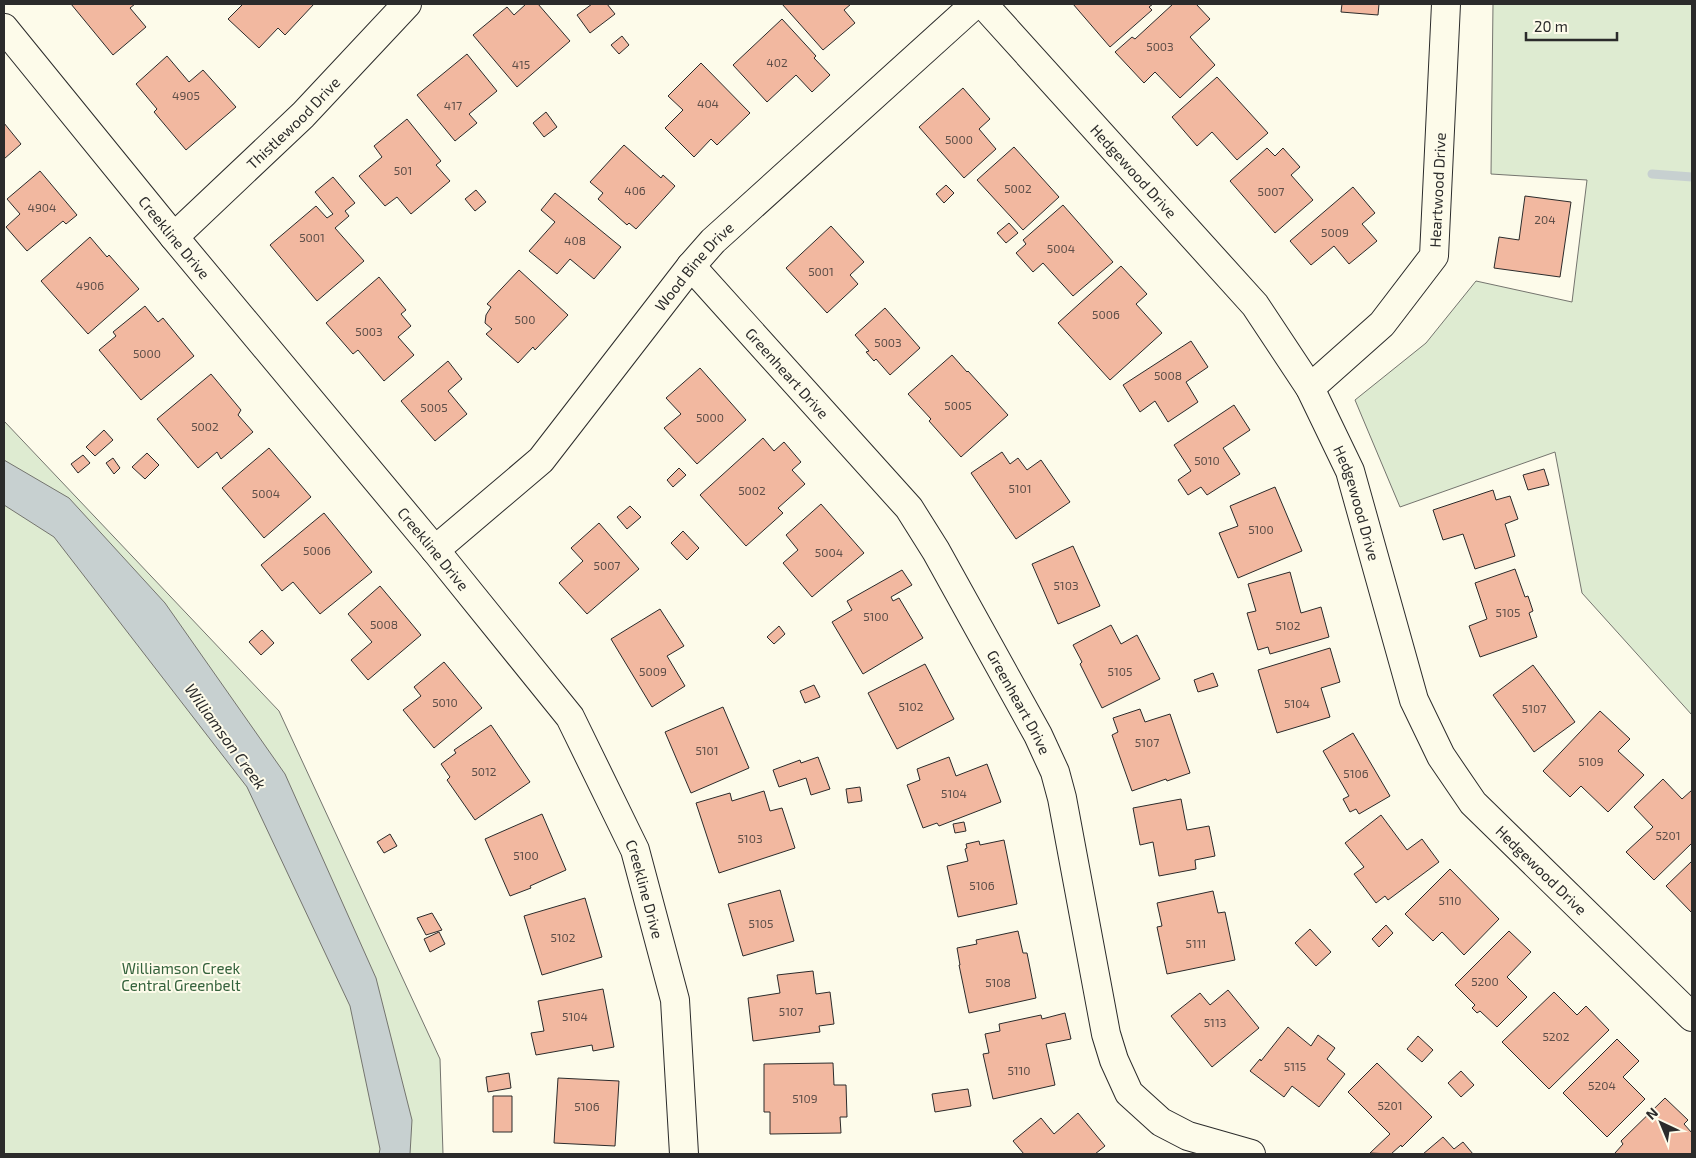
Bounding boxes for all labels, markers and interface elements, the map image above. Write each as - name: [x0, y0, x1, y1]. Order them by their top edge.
- scale bar: [1526, 10, 1617, 42]
- text: 20 m: [1534, 17, 1568, 35]
- house number: 5003: [1146, 39, 1174, 53]
- house number: 402: [766, 55, 788, 69]
- house number: 415: [512, 57, 530, 71]
- street label: Thistlewood Drive: [243, 73, 343, 173]
- house number: 4905: [172, 88, 200, 102]
- house number: 404: [697, 96, 719, 110]
- house number: 417: [444, 98, 462, 112]
- street label: Hedgewood Drive: [1087, 120, 1181, 222]
- house number: 5000: [945, 132, 973, 146]
- street label: Heartwood Drive: [1425, 132, 1449, 248]
- house number: 501: [394, 163, 412, 177]
- house number: 5002: [1004, 181, 1032, 195]
- house number: 406: [624, 183, 646, 197]
- house number: 5007: [1257, 184, 1285, 198]
- street label: Creekline Drive: [135, 192, 214, 282]
- house number: 4904: [28, 200, 56, 214]
- house number: 204: [1534, 212, 1556, 226]
- street label: Wood Bine Drive: [651, 218, 737, 314]
- house number: 5009: [1321, 225, 1349, 239]
- house number: 5001: [299, 230, 325, 244]
- house number: 408: [564, 233, 586, 247]
- house number: 5004: [1047, 241, 1075, 255]
- house number: 5001: [808, 264, 834, 278]
- house number: 4906: [76, 278, 104, 292]
- house number: 5006: [1092, 307, 1120, 321]
- house number: 500: [515, 312, 535, 326]
- house number: 5003: [355, 324, 383, 338]
- street label: Greenheart Drive: [742, 324, 833, 422]
- house number: 5003: [874, 335, 902, 349]
- house number: 5000: [133, 346, 161, 360]
- house number: 5008: [1154, 368, 1182, 382]
- house number: 5005: [944, 398, 972, 412]
- house number: 5005: [420, 400, 448, 414]
- house number: 5000: [696, 410, 724, 424]
- house number: 5002: [191, 419, 219, 433]
- street label: Hedgewood Drive: [1330, 442, 1384, 563]
- house number: 5010: [1194, 453, 1220, 467]
- house number: 5101: [1008, 481, 1032, 495]
- house number: 5002: [738, 483, 766, 497]
- house number: 5004: [252, 486, 280, 500]
- street label: Creekline Drive: [394, 504, 473, 594]
- house number: 5100: [1248, 522, 1274, 536]
- house number: 5006: [303, 543, 331, 557]
- house number: 5004: [815, 545, 843, 559]
- house number: 5007: [593, 558, 621, 572]
- house number: 5103: [1053, 578, 1079, 592]
- house number: 5105: [1496, 605, 1520, 619]
- house number: 5100: [863, 609, 889, 623]
- house number: 5008: [370, 617, 398, 631]
- house number: 5102: [1275, 618, 1301, 632]
- street label: Greenheart Drive: [984, 647, 1055, 757]
- house number: 5009: [639, 664, 667, 678]
- house number: 5105: [1108, 664, 1132, 678]
- water label: Williamson Creek: [181, 679, 271, 793]
- house number: 5010: [432, 695, 458, 709]
- house number: 5104: [1284, 696, 1310, 710]
- house number: 5102: [898, 699, 924, 713]
- house number: 5107: [1522, 701, 1546, 715]
- house number: 5107: [1135, 735, 1159, 749]
- house number: 5101: [695, 743, 719, 757]
- house number: 5109: [1578, 754, 1604, 768]
- house number: 5012: [471, 764, 497, 778]
- house number: 5106: [1343, 766, 1369, 780]
- house number: 5104: [941, 786, 967, 800]
- street label: Hedgewood Drive: [1492, 822, 1591, 918]
- house number: 5201: [1655, 828, 1681, 842]
- house number: 5103: [737, 831, 763, 845]
- street label: Creekline Drive: [622, 836, 667, 941]
- house number: 5100: [513, 848, 539, 862]
- house number: 5106: [969, 878, 995, 892]
- house number: 5110: [1438, 893, 1462, 907]
- house number: 5105: [749, 916, 773, 930]
- house number: 5102: [550, 930, 576, 944]
- house number: 5111: [1186, 936, 1206, 950]
- park label: Williamson Creek Central Greenbelt: [121, 959, 241, 994]
- house number: 5200: [1471, 974, 1499, 988]
- house number: 5108: [985, 975, 1011, 989]
- house number: 5107: [779, 1004, 803, 1018]
- house number: 5104: [562, 1009, 588, 1023]
- house number: 5113: [1204, 1015, 1226, 1029]
- house number: 5202: [1542, 1029, 1570, 1043]
- house number: 5115: [1284, 1059, 1306, 1073]
- house number: 5110: [1007, 1063, 1031, 1077]
- house number: 5204: [1588, 1078, 1616, 1092]
- house number: 5109: [792, 1091, 818, 1105]
- house number: 5201: [1377, 1098, 1403, 1112]
- north arrow: [1636, 1098, 1686, 1148]
- house number: 5106: [574, 1099, 600, 1113]
- text: N: [1642, 1104, 1661, 1123]

